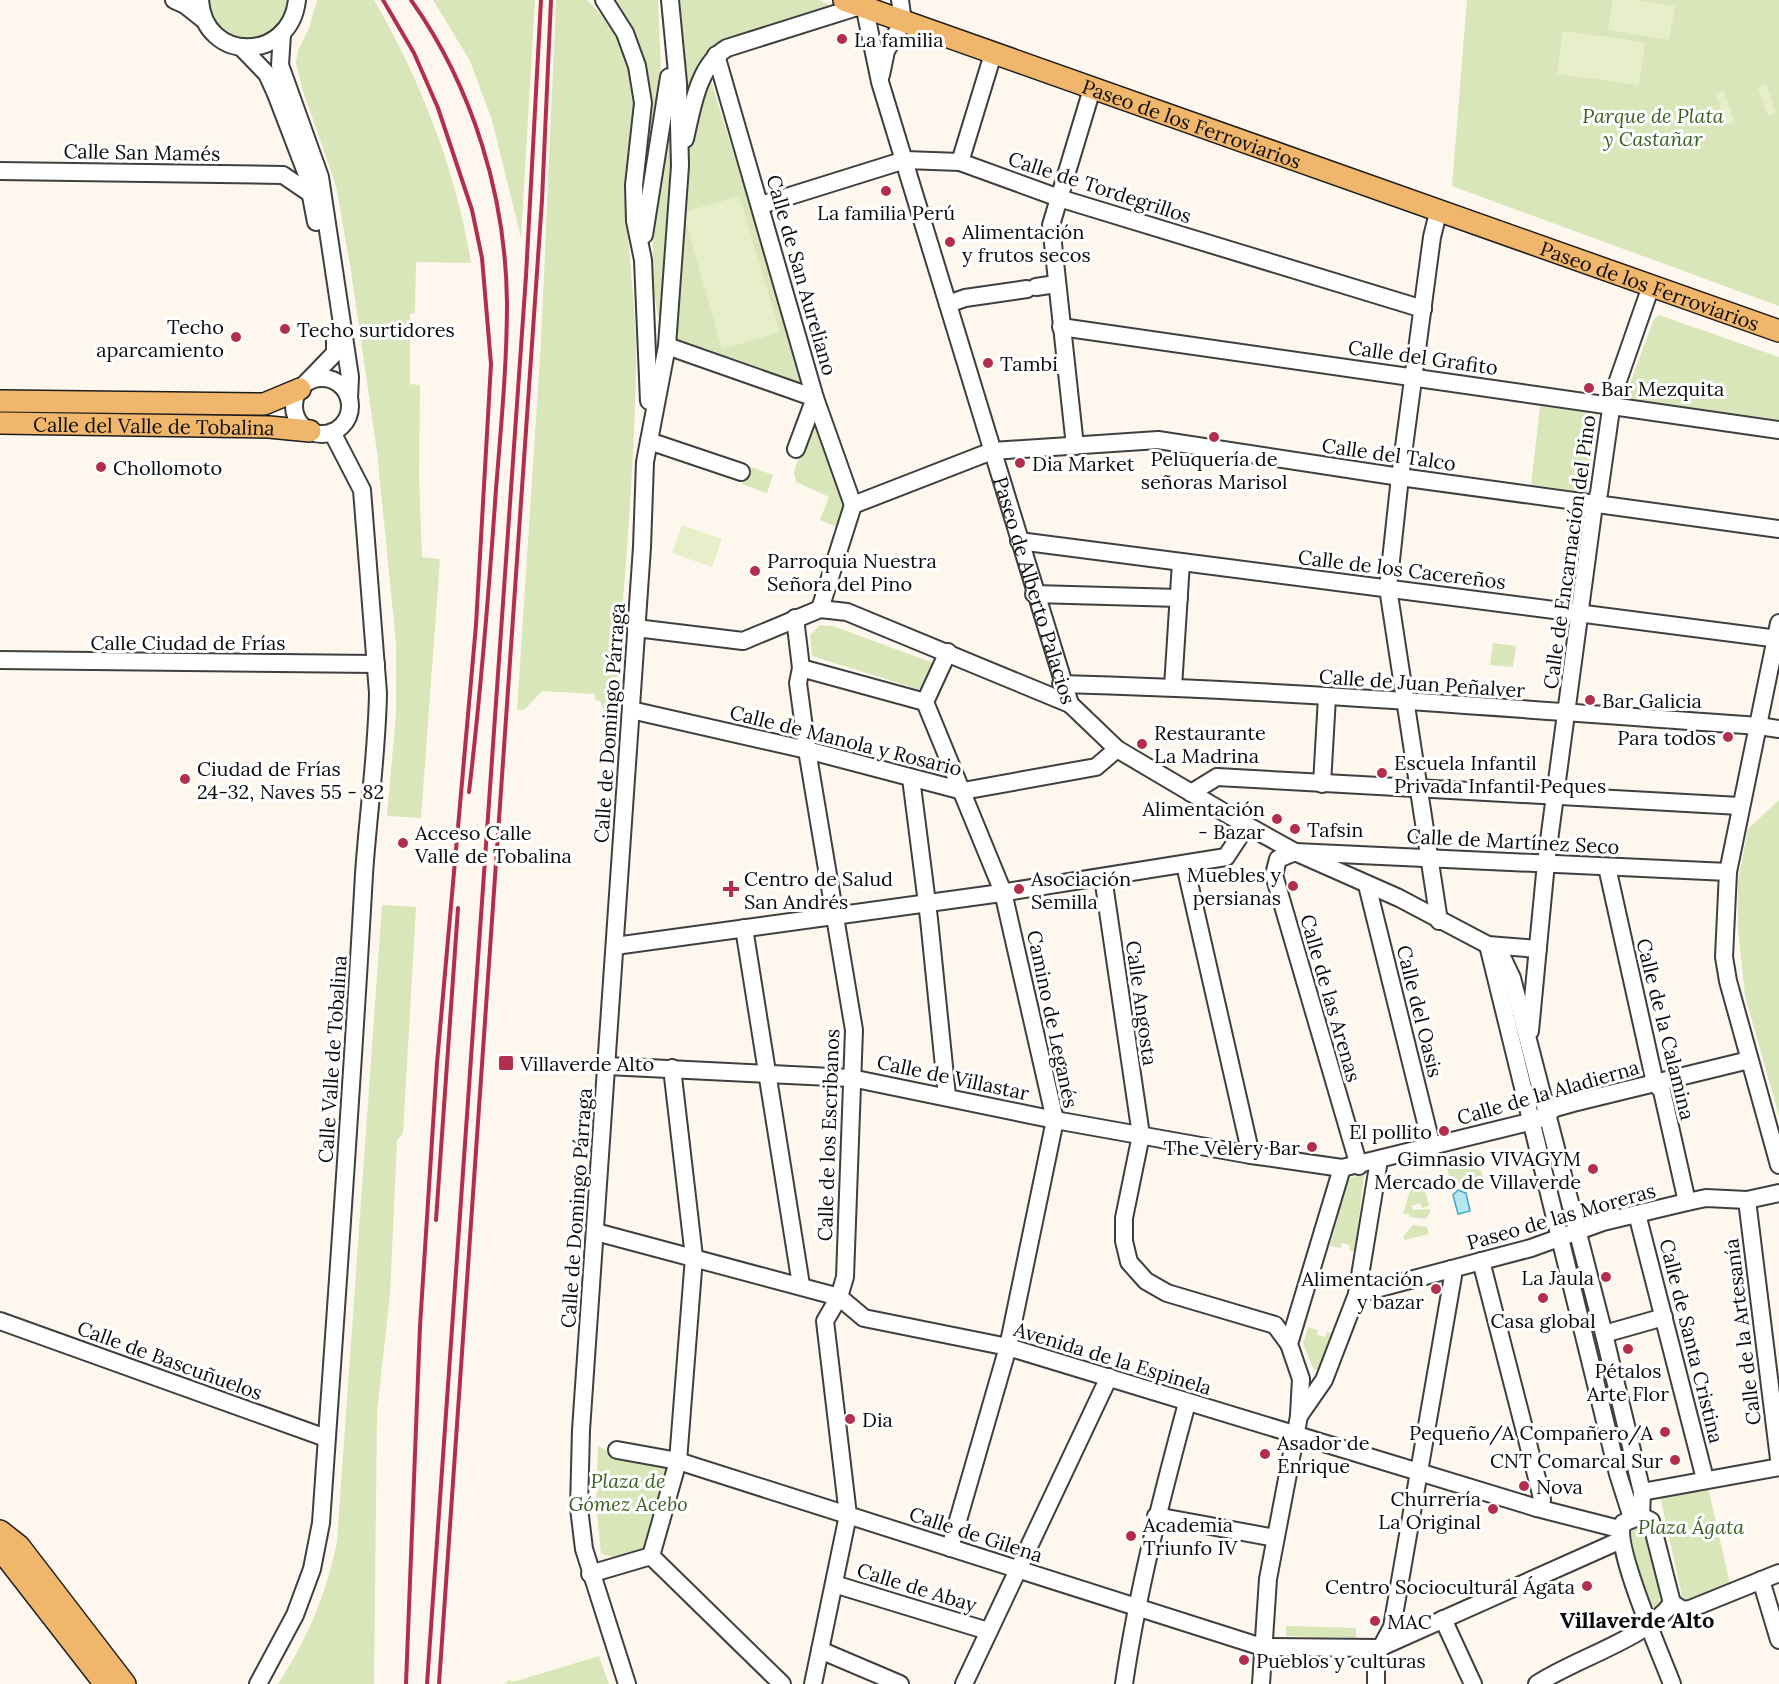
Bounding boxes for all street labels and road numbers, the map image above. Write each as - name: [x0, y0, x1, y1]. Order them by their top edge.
- street label: Paseo de los Ferroviarios: [1079, 73, 1305, 173]
- street label: Calle San Mamés: [63, 138, 221, 166]
- street label: Calle de Tordegrillos: [1005, 146, 1195, 228]
- street label: Calle de San Aureliano: [761, 172, 843, 378]
- street label: Paseo de los Ferroviarios: [1537, 235, 1763, 336]
- street label: Calle del Grafito: [1346, 334, 1500, 380]
- street label: Calle del Valle de Tobalina: [33, 411, 276, 440]
- street label: Calle de Encarnación del Pino: [1537, 413, 1601, 691]
- street label: Calle del Talco: [1320, 432, 1458, 476]
- street label: Paseo de Alberto Palacios: [989, 473, 1082, 707]
- street label: Calle de los Cacereños: [1297, 544, 1507, 594]
- street label: Calle de Domingo Párraga: [588, 602, 630, 844]
- street label: Calle Ciudad de Frías: [91, 630, 286, 655]
- street label: Calle de Juan Peñalver: [1318, 663, 1526, 703]
- street label: Calle de Manola y Rosario: [727, 699, 965, 781]
- street label: Calle de Martínez Seco: [1406, 823, 1620, 859]
- street label: Calle de las Arenas: [1295, 911, 1367, 1085]
- street label: Camino de Leganés: [1022, 928, 1084, 1110]
- street label: Calle de la Calamina: [1631, 936, 1701, 1122]
- street label: Calle Angosta: [1121, 939, 1163, 1067]
- street label: Calle del Oasis: [1392, 942, 1448, 1080]
- street label: Calle Valle de Tobalina: [312, 954, 352, 1164]
- street label: Calle de los Escribanos: [812, 1028, 844, 1242]
- street label: Calle de Villastar: [875, 1049, 1032, 1105]
- street label: Calle de la Aladierna: [1454, 1054, 1642, 1130]
- street label: Calle de Domingo Párraga: [555, 1087, 597, 1329]
- street label: Paseo de las Moreras: [1464, 1177, 1658, 1255]
- street label: Calle de Santa Cristina: [1655, 1236, 1729, 1446]
- street label: Calle de la Artesanía: [1718, 1237, 1766, 1427]
- street label: Calle de Bascuñuelos: [74, 1315, 266, 1405]
- street label: Avenida de la Espinela: [1010, 1316, 1215, 1400]
- street label: Calle de Gilena: [906, 1501, 1046, 1567]
- street label: Calle de Abay: [854, 1557, 980, 1617]

